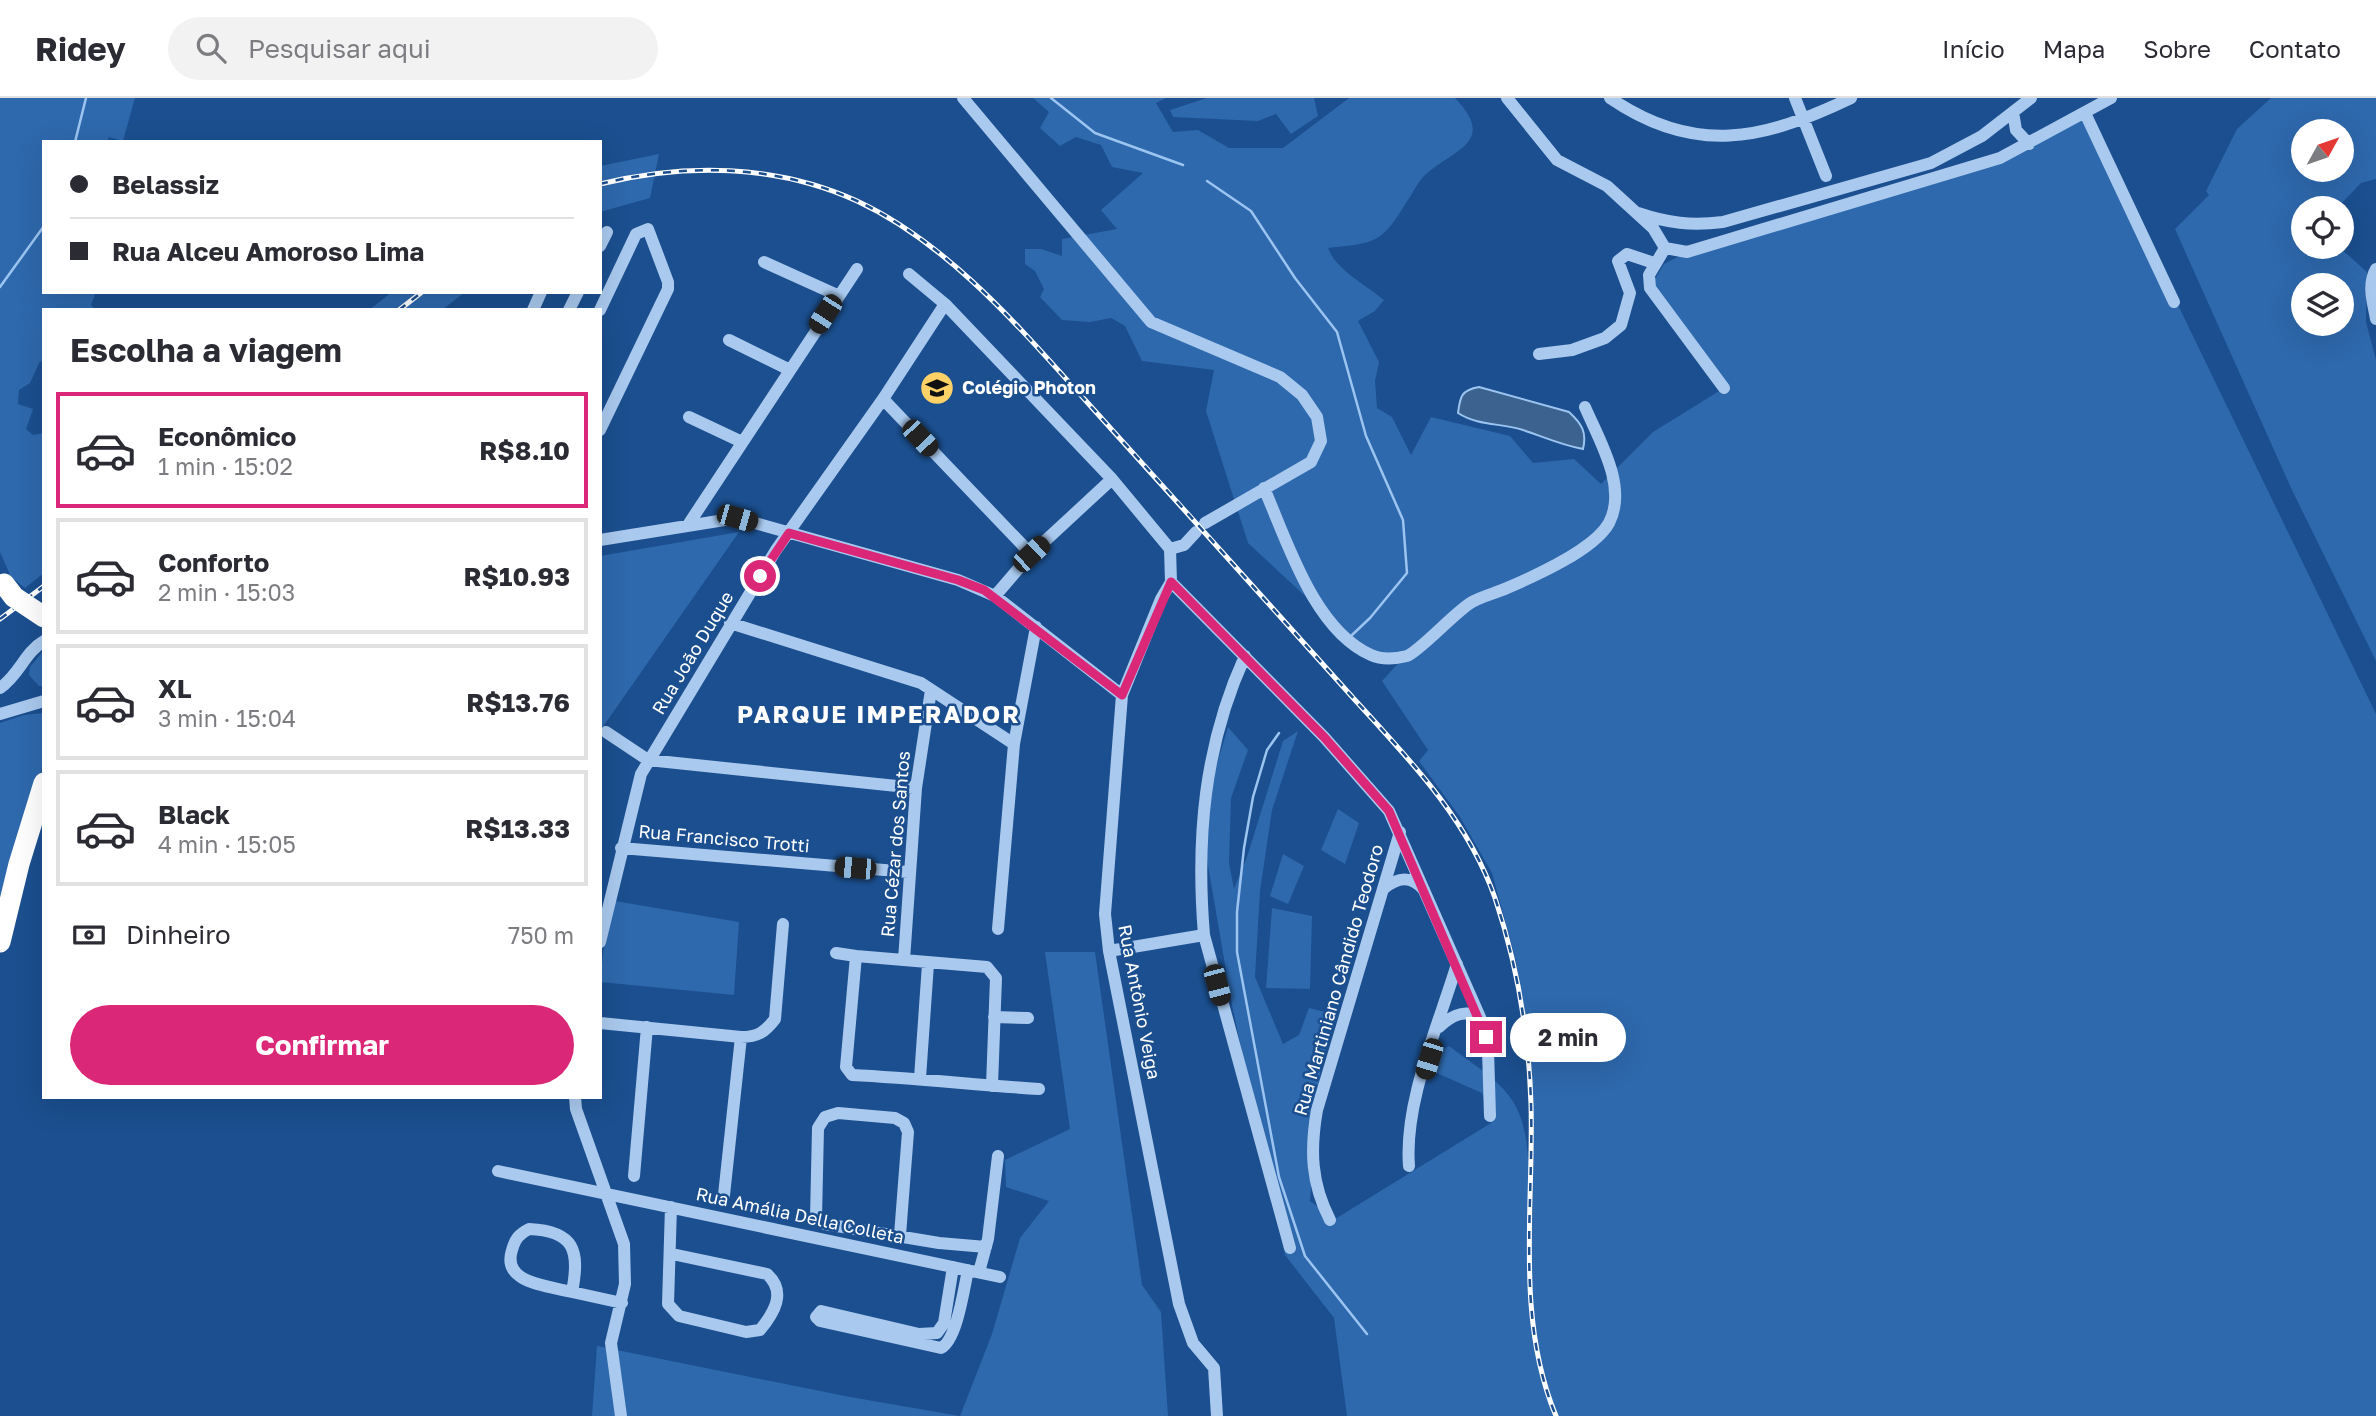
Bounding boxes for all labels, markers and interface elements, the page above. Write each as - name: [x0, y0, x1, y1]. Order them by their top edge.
- search box: [168, 17, 658, 80]
- text: Ridey: [35, 29, 126, 68]
- icon: search: [192, 29, 230, 67]
- text: Pesquisar aqui: [248, 33, 431, 64]
- text: Início: [1942, 34, 2005, 63]
- text: Mapa: [2043, 34, 2105, 63]
- text: Sobre: [2143, 34, 2211, 63]
- text: Contato: [2249, 34, 2341, 63]
- north arrow: [2291, 119, 2354, 182]
- map controls: [2291, 119, 2354, 336]
- text: Belassiz: [112, 169, 219, 200]
- button: locate: [2291, 196, 2354, 259]
- text: Rua Alceu Amoroso Lima: [112, 236, 424, 267]
- button: layers: [2291, 273, 2354, 336]
- car: [805, 291, 846, 337]
- text: Escolha a viagem: [70, 331, 342, 369]
- school or university icon: Colégio Photon: [918, 369, 956, 407]
- place label: Colégio Photon: [962, 376, 1096, 398]
- car: [898, 415, 943, 461]
- icon: car: [74, 419, 137, 482]
- text: Econômico: [158, 421, 296, 452]
- text: R$8.10: [479, 435, 570, 466]
- text: 1 min · 15:02: [158, 452, 293, 480]
- car: [714, 502, 761, 534]
- car: [1009, 532, 1054, 576]
- icon: car: [74, 545, 137, 608]
- text: Conforto: [158, 547, 269, 578]
- route start: [744, 560, 776, 592]
- text: R$10.93: [464, 561, 570, 592]
- text: 2 min · 15:03: [158, 578, 295, 606]
- street label: Rua João Duque: [647, 587, 738, 718]
- icon: car: [74, 671, 137, 734]
- text: XL: [158, 673, 192, 704]
- text: R$13.76: [466, 687, 570, 718]
- district label: PARQUE IMPERADOR: [737, 699, 1021, 728]
- text: 3 min · 15:04: [158, 704, 296, 732]
- street label: Rua Cézar dos Santos: [876, 750, 914, 938]
- icon: car: [74, 797, 137, 860]
- text: Black: [158, 799, 230, 830]
- text: R$13.33: [465, 813, 570, 844]
- street label: Rua Francisco Trotti: [638, 820, 811, 856]
- text: 4 min · 15:05: [158, 830, 296, 858]
- street label: Rua Martiniano Cândido Teodoro: [1289, 842, 1387, 1118]
- car: [834, 856, 877, 880]
- icon: cash: [70, 916, 108, 954]
- text: Dinheiro: [126, 919, 231, 950]
- text: 750 m: [508, 921, 574, 949]
- street label: Rua Antônio Veiga: [1114, 923, 1166, 1081]
- car: [1202, 962, 1233, 1008]
- button: Confirmar: [70, 1005, 574, 1085]
- callout: 2 min: [1510, 1012, 1626, 1062]
- route end: [1470, 1021, 1502, 1053]
- text: 2 min: [1538, 1023, 1598, 1051]
- car: [1413, 1036, 1446, 1082]
- street label: Rua Amália Della Colleta: [694, 1182, 906, 1248]

